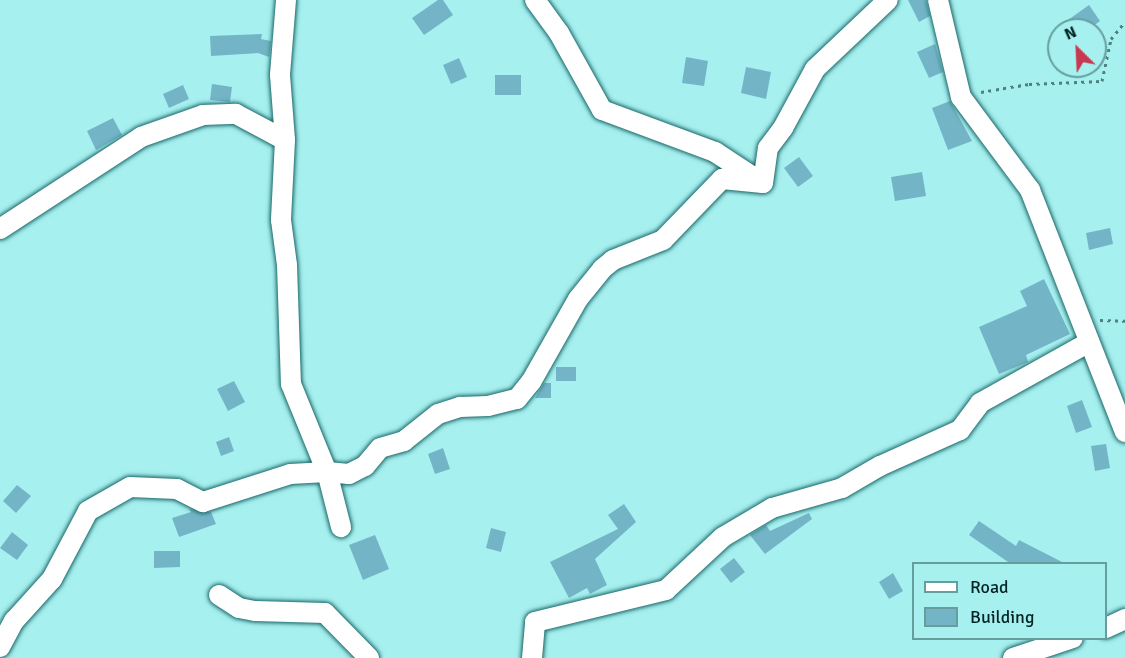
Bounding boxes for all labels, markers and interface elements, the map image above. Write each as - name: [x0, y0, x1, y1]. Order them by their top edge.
- north arrow: [1047, 18, 1107, 78]
- text: N: [1061, 22, 1080, 45]
- legend: [912, 562, 1107, 640]
- text: Road: [970, 576, 1009, 598]
- text: Building: [970, 606, 1034, 628]

